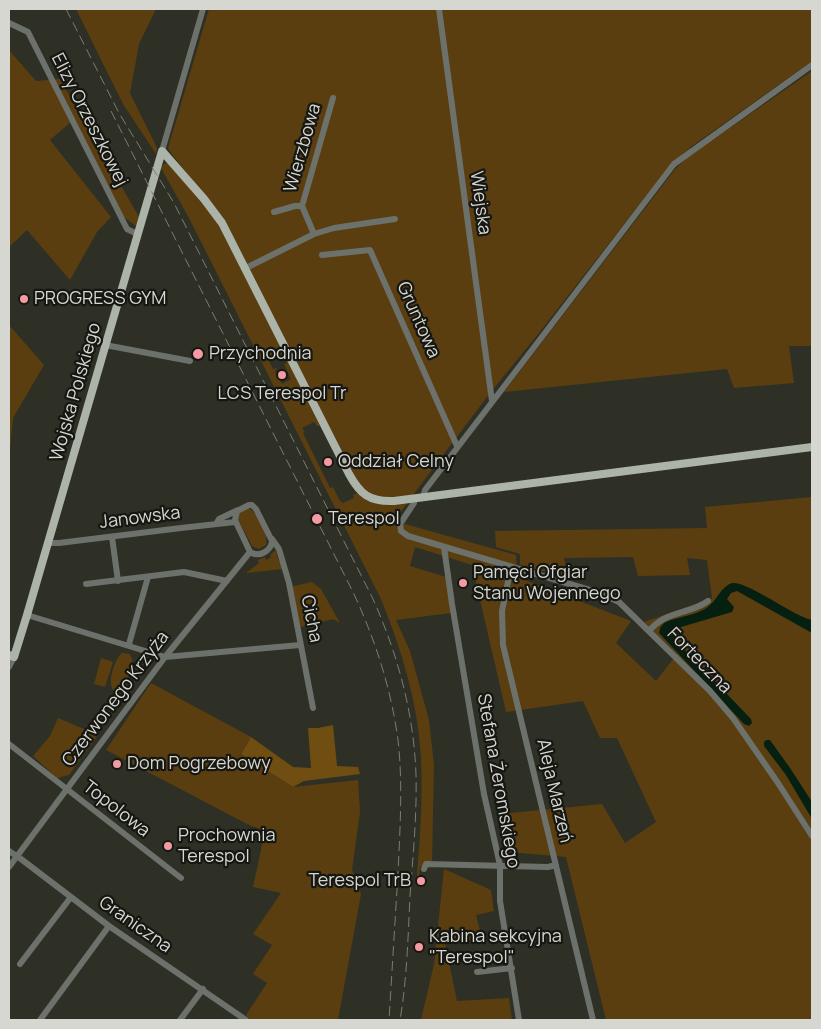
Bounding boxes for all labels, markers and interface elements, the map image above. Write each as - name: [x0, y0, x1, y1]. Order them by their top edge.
- street label: Elizy Orzeszkowej: [46, 50, 132, 190]
- street label: Wierzbowa: [280, 101, 326, 195]
- street label: Wiejska: [465, 170, 495, 236]
- street label: Gruntowa: [392, 279, 444, 361]
- place label: PROGRESS GYM: [34, 288, 166, 310]
- marker: PROGRESS GYM: [18, 293, 30, 305]
- street label: Wojska Polskiego: [46, 320, 106, 464]
- place label: Przychodnia: [209, 343, 312, 365]
- marker: Przychodnia: [191, 347, 205, 361]
- marker: LCS Terespol Tr: [276, 369, 288, 381]
- place label: LCS Terespol Tr: [218, 383, 346, 405]
- place label: Oddział Celny: [338, 451, 454, 473]
- marker: Oddział Celny: [322, 456, 334, 468]
- street label: Janowska: [98, 502, 182, 534]
- place label: Terespol: [328, 508, 400, 530]
- marker: Terespol: [310, 512, 324, 526]
- place label: Pamęci Ofgiar Stanu Wojennego: [473, 562, 621, 604]
- marker: Pamęci Ofgiar Stanu Wojennego: [457, 577, 469, 589]
- street label: Cicha: [296, 594, 326, 644]
- street label: Forteczna: [662, 623, 736, 699]
- street label: Czerwonego Krzyża: [58, 627, 174, 771]
- street label: Stefana Żeromskiego: [472, 692, 524, 870]
- street label: Aleja Marzeń: [532, 737, 576, 845]
- place label: Dom Pogrzebowy: [127, 753, 271, 775]
- marker: Dom Pogrzebowy: [111, 758, 123, 770]
- street label: Topolowa: [78, 776, 154, 842]
- place label: Prochownia Terespol: [178, 825, 275, 868]
- marker: Prochownia Terespol: [162, 840, 174, 852]
- place label: Terespol TrB: [308, 870, 411, 892]
- marker: Terespol TrB: [415, 875, 427, 887]
- street label: Graniczna: [94, 892, 176, 958]
- place label: Kabina sekcyjna "Terespol": [429, 926, 562, 969]
- marker: Kabina sekcyjna "Terespol": [413, 941, 425, 953]

